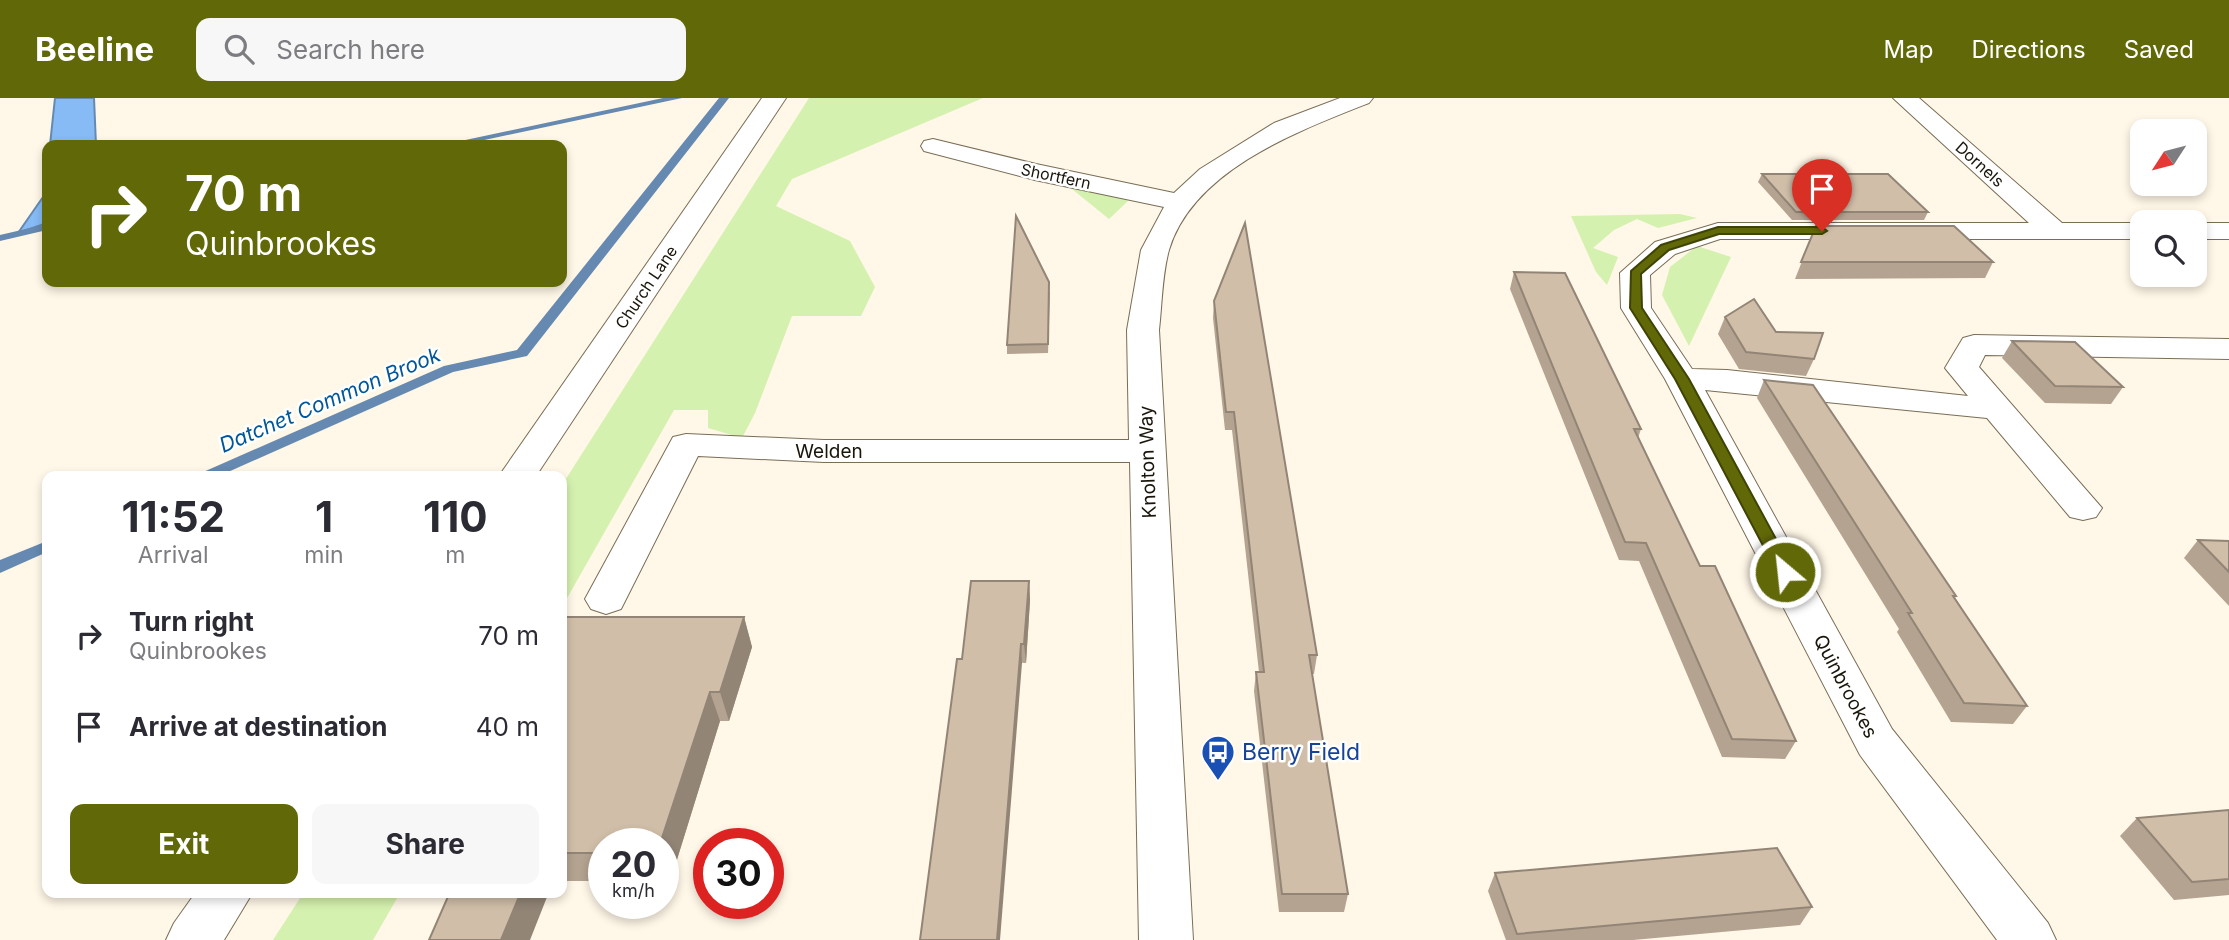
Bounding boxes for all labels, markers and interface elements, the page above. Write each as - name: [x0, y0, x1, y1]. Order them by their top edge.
- search box: [196, 18, 686, 81]
- text: Beeline: [35, 29, 154, 69]
- icon: search: [220, 30, 258, 68]
- text: Search here: [276, 34, 425, 65]
- text: Map: [1884, 35, 1933, 64]
- text: Directions: [1971, 35, 2086, 64]
- text: Saved: [2124, 35, 2194, 64]
- north arrow: [2130, 119, 2207, 196]
- map controls: [2130, 119, 2207, 287]
- street label: Dornels: [1952, 137, 2008, 191]
- street label: Shortfern: [1019, 159, 1093, 193]
- pin: [1792, 159, 1852, 231]
- text: 70 m: [185, 164, 302, 223]
- icon: right: [70, 168, 161, 259]
- icon: arrive: [1803, 170, 1841, 208]
- button: search: [2130, 210, 2207, 287]
- text: Quinbrookes: [185, 224, 377, 263]
- street label: Church Lane: [611, 241, 681, 333]
- water label: Datchet Common Brook: [216, 341, 445, 457]
- street label: Knolton Way: [1134, 405, 1161, 519]
- street label: Welden: [795, 440, 863, 463]
- text: 11:52: [121, 491, 225, 542]
- text: 1: [315, 491, 333, 542]
- text: 110: [423, 491, 488, 542]
- position arrow: [1748, 535, 1822, 609]
- text: Arrival: [138, 541, 209, 569]
- text: min: [304, 541, 344, 569]
- text: m: [445, 541, 465, 569]
- text: Turn right: [129, 606, 254, 637]
- icon: right: [70, 617, 108, 655]
- text: 70 m: [478, 620, 539, 651]
- street label: Quinbrookes: [1809, 631, 1882, 742]
- text: Quinbrookes: [129, 637, 267, 665]
- icon: arrive: [70, 708, 108, 746]
- text: Arrive at destination: [129, 711, 388, 742]
- text: 40 m: [476, 711, 539, 742]
- bus stop icon: Berry Field: [1199, 733, 1237, 782]
- place label: Berry Field: [1242, 738, 1360, 766]
- button: Exit: [70, 804, 298, 884]
- button: Share: [312, 804, 539, 884]
- speed limit sign: 30: [693, 828, 784, 919]
- text: 20: [611, 843, 656, 885]
- text: km/h: [612, 880, 655, 901]

